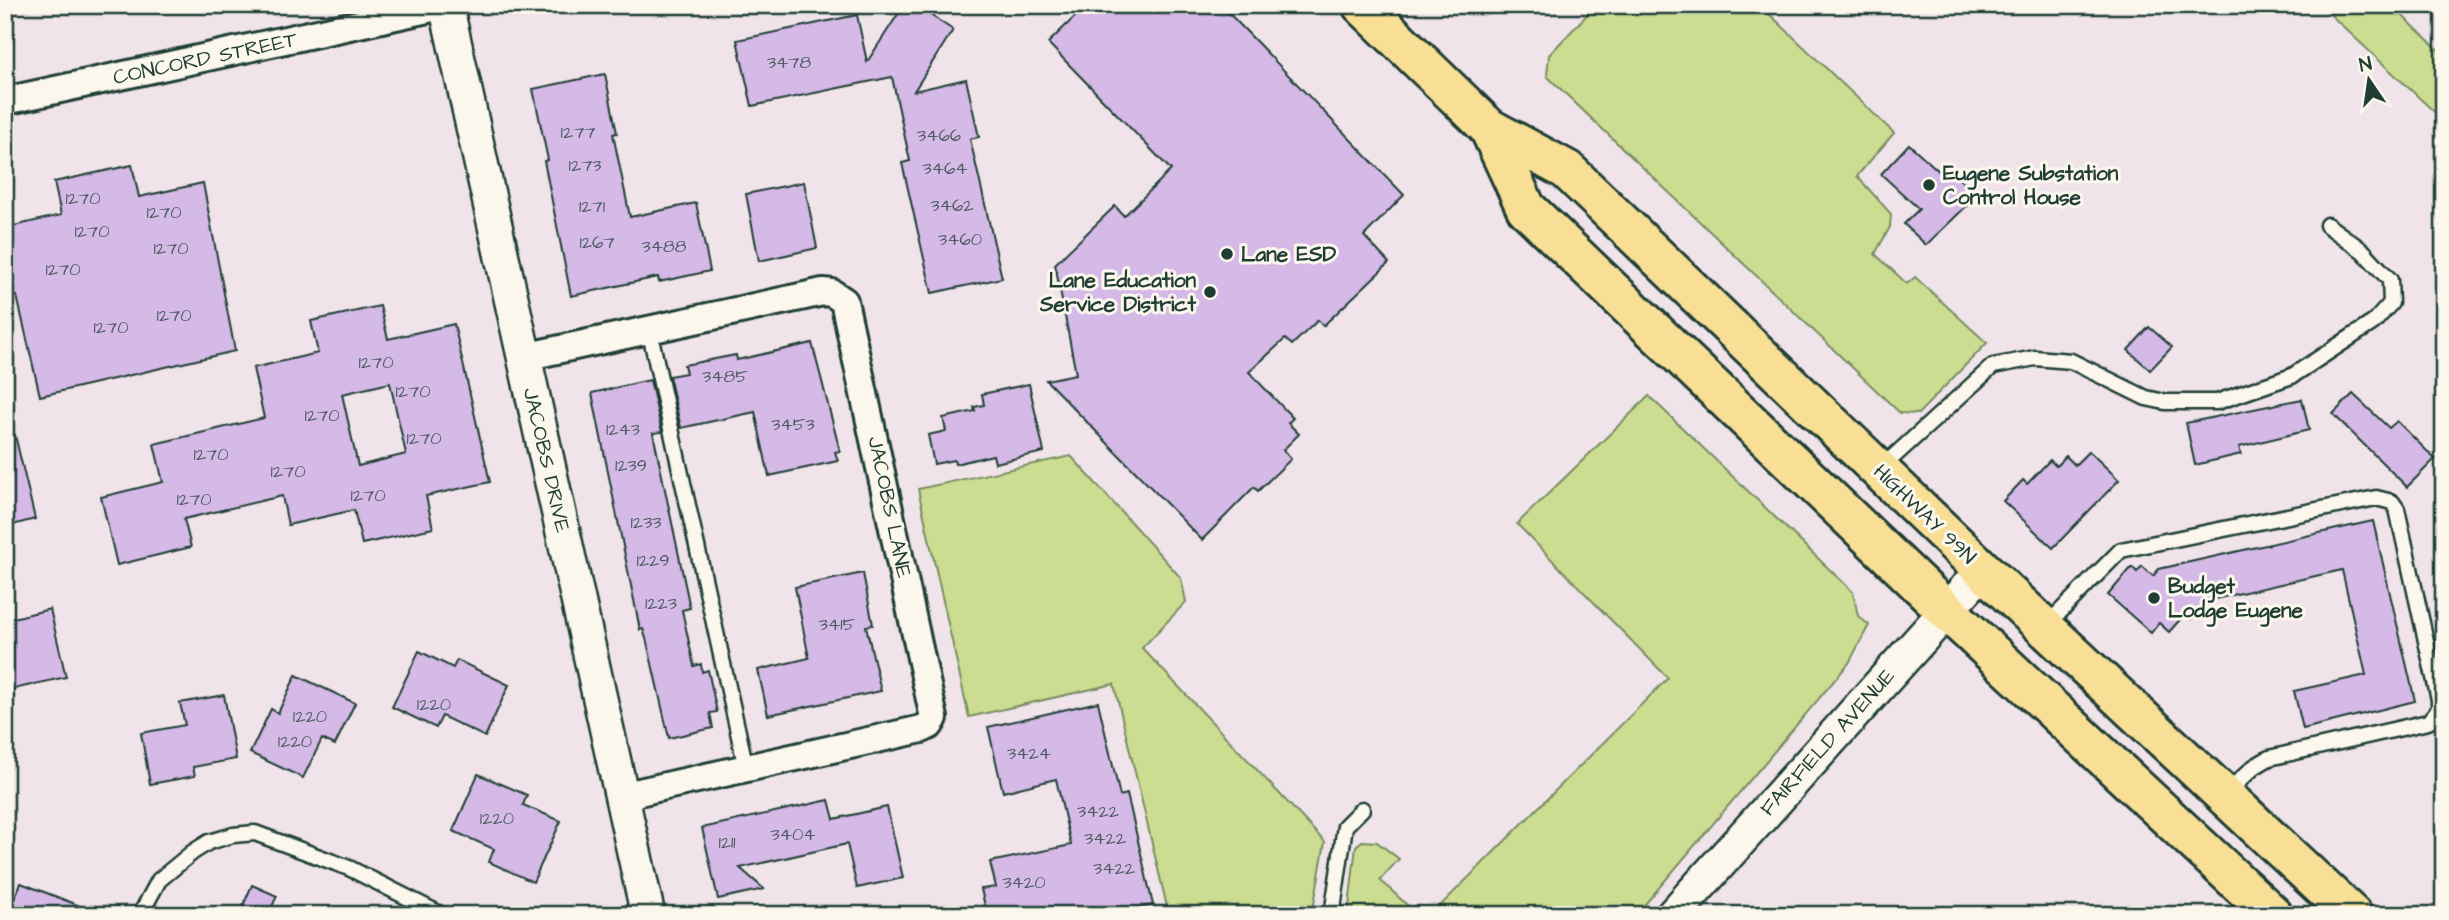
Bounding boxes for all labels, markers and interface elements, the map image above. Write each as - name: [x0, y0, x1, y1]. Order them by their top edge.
- street label: CONCORD STREET: [110, 25, 301, 92]
- north arrow: [2334, 46, 2404, 116]
- house number: 3478: [767, 50, 811, 75]
- text: N: [2357, 50, 2374, 79]
- house number: 1277: [561, 120, 595, 145]
- house number: 3466: [917, 123, 961, 148]
- house number: 1273: [569, 153, 601, 178]
- house number: 3464: [923, 156, 967, 181]
- place label: Eugene Substation Control House: [1943, 159, 2119, 212]
- marker: Eugene Substation Control House: [1921, 177, 1937, 193]
- house number: 1270: [65, 186, 101, 211]
- house number: 3462: [931, 193, 974, 218]
- house number: 1271: [579, 194, 605, 219]
- house number: 1270: [146, 200, 182, 225]
- house number: 1270: [74, 219, 110, 244]
- house number: 3460: [938, 227, 982, 252]
- house number: 1267: [580, 230, 614, 255]
- house number: 3488: [642, 234, 687, 259]
- house number: 1270: [153, 236, 189, 261]
- place label: Lane ESD: [1241, 240, 1336, 269]
- marker: Lane ESD: [1219, 246, 1235, 262]
- house number: 1270: [45, 257, 81, 282]
- place label: Lane Education Service District: [1039, 266, 1196, 319]
- marker: Lane Education Service District: [1202, 284, 1218, 300]
- house number: 1270: [156, 303, 192, 328]
- house number: 1270: [93, 315, 129, 340]
- house number: 1270: [358, 350, 394, 375]
- house number: 3485: [702, 364, 748, 389]
- house number: 1270: [395, 379, 431, 404]
- street label: JACOBS DRIVE: [516, 385, 577, 536]
- house number: 1270: [304, 403, 340, 428]
- house number: 3453: [771, 412, 815, 437]
- house number: 1243: [606, 417, 640, 442]
- house number: 1270: [406, 426, 442, 451]
- street label: JACOBS LANE: [860, 434, 919, 581]
- house number: 1270: [193, 442, 229, 467]
- house number: 1239: [615, 453, 647, 478]
- street label: HIGHWAY 99N: [1867, 458, 1983, 571]
- house number: 1270: [270, 459, 306, 484]
- house number: 1270: [350, 483, 386, 508]
- house number: 1270: [176, 487, 212, 512]
- house number: 1233: [631, 510, 661, 535]
- house number: 1229: [636, 548, 670, 573]
- place label: Budget Lodge Eugene: [2168, 572, 2303, 627]
- marker: Budget Lodge Eugene: [2146, 590, 2162, 606]
- house number: 1223: [645, 591, 677, 616]
- house number: 3415: [819, 612, 855, 637]
- street label: FAIRFIELD AVENUE: [1753, 662, 1902, 822]
- house number: 1220: [417, 692, 451, 717]
- house number: 1220: [293, 704, 327, 729]
- house number: 1220: [278, 729, 312, 754]
- house number: 3424: [1007, 741, 1051, 766]
- house number: 3422: [1077, 799, 1120, 824]
- house number: 1220: [480, 806, 514, 831]
- house number: 3404: [770, 822, 816, 847]
- house number: 3422: [1084, 826, 1127, 851]
- house number: 1211: [718, 830, 736, 855]
- house number: 3422: [1093, 856, 1136, 881]
- house number: 3420: [1002, 870, 1046, 895]

